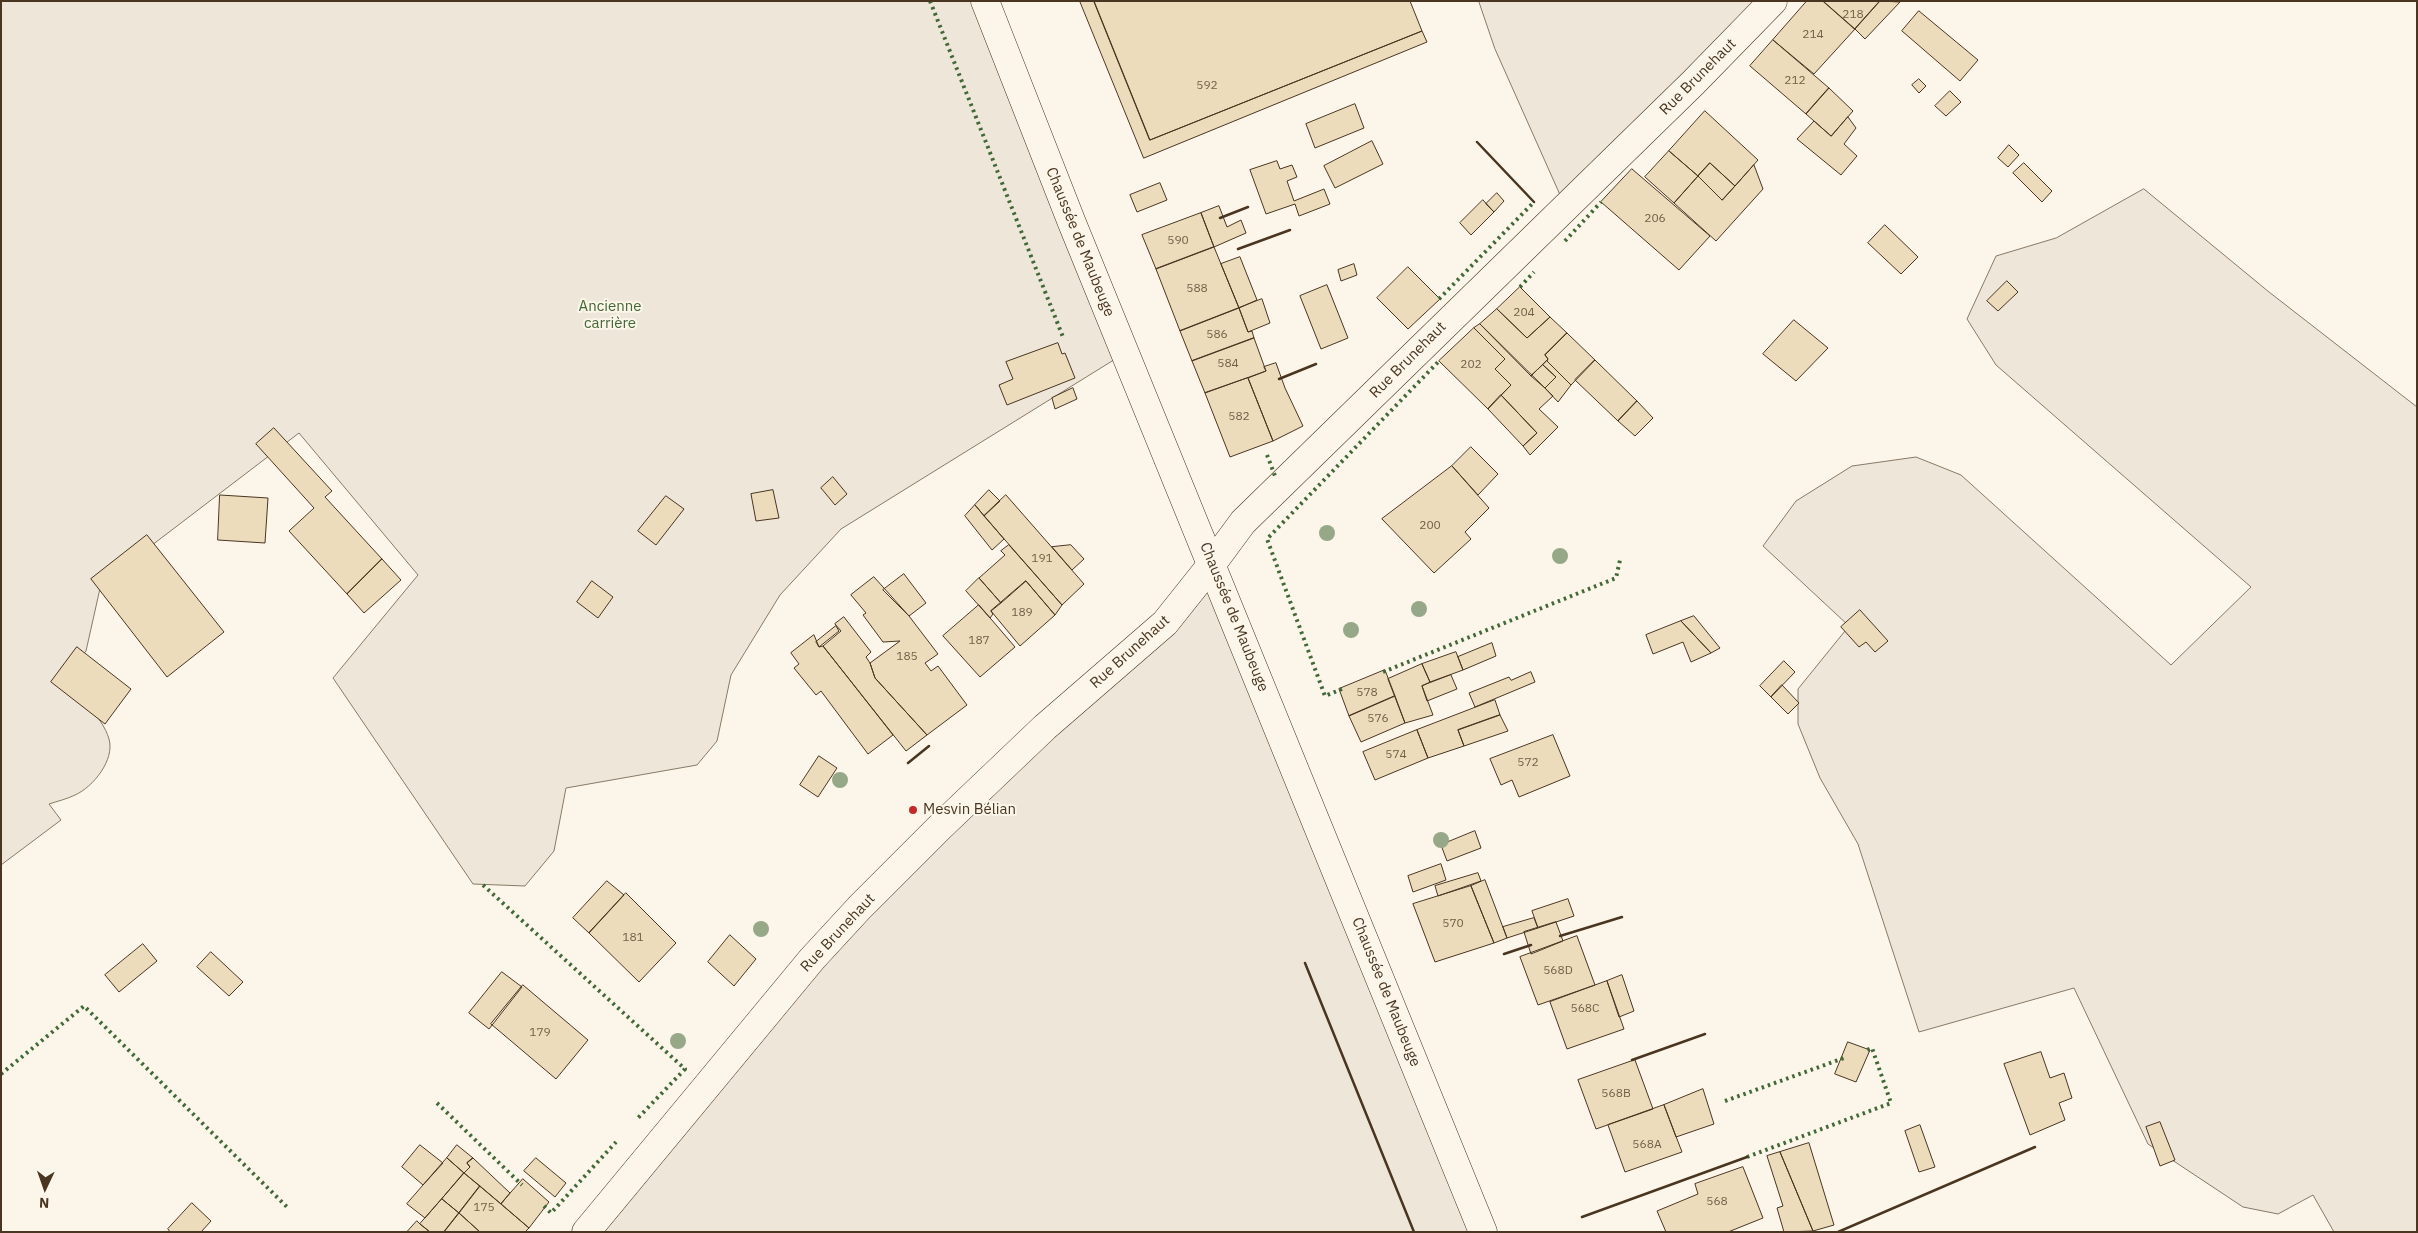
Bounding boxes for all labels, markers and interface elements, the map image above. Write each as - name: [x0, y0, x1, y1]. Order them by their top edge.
- house number: 218: [1842, 8, 1864, 22]
- house number: 214: [1802, 28, 1824, 42]
- street label: Rue Brunehaut: [1656, 35, 1740, 119]
- house number: 212: [1784, 74, 1806, 88]
- house number: 592: [1196, 79, 1218, 93]
- street label: Chaussée de Maubeuge: [1042, 165, 1118, 319]
- house number: 206: [1644, 212, 1666, 226]
- house number: 590: [1167, 234, 1189, 248]
- house number: 588: [1186, 282, 1208, 296]
- park label: Ancienne carrière: [579, 298, 641, 333]
- house number: 204: [1513, 306, 1535, 320]
- street label: Rue Brunehaut: [1366, 318, 1450, 402]
- house number: 586: [1206, 328, 1228, 342]
- house number: 584: [1217, 357, 1239, 371]
- house number: 202: [1460, 358, 1482, 372]
- house number: 582: [1228, 410, 1250, 424]
- house number: 200: [1419, 519, 1441, 533]
- street label: Chaussée de Maubeuge: [1196, 540, 1272, 694]
- house number: 191: [1031, 552, 1053, 566]
- house number: 189: [1011, 606, 1033, 620]
- street label: Rue Brunehaut: [1087, 612, 1173, 692]
- house number: 187: [968, 634, 990, 648]
- house number: 185: [896, 650, 918, 664]
- house number: 578: [1356, 686, 1378, 700]
- house number: 576: [1367, 712, 1389, 726]
- house number: 574: [1385, 748, 1407, 762]
- house number: 572: [1517, 756, 1539, 770]
- place label: Mesvin Bélian: [923, 801, 1016, 819]
- marker: Mesvin Bélian: [907, 804, 919, 816]
- street label: Rue Brunehaut: [797, 890, 879, 976]
- street label: Chaussée de Maubeuge: [1348, 915, 1424, 1069]
- house number: 570: [1442, 917, 1464, 931]
- house number: 181: [622, 931, 644, 945]
- house number: 568D: [1543, 964, 1573, 978]
- house number: 568C: [1570, 1002, 1600, 1016]
- house number: 179: [529, 1026, 551, 1040]
- house number: 568B: [1601, 1087, 1631, 1101]
- house number: 568A: [1632, 1138, 1662, 1152]
- north arrow: [20, 1163, 70, 1213]
- text: N: [39, 1194, 50, 1212]
- house number: 568: [1706, 1195, 1728, 1209]
- house number: 175: [473, 1201, 495, 1215]

